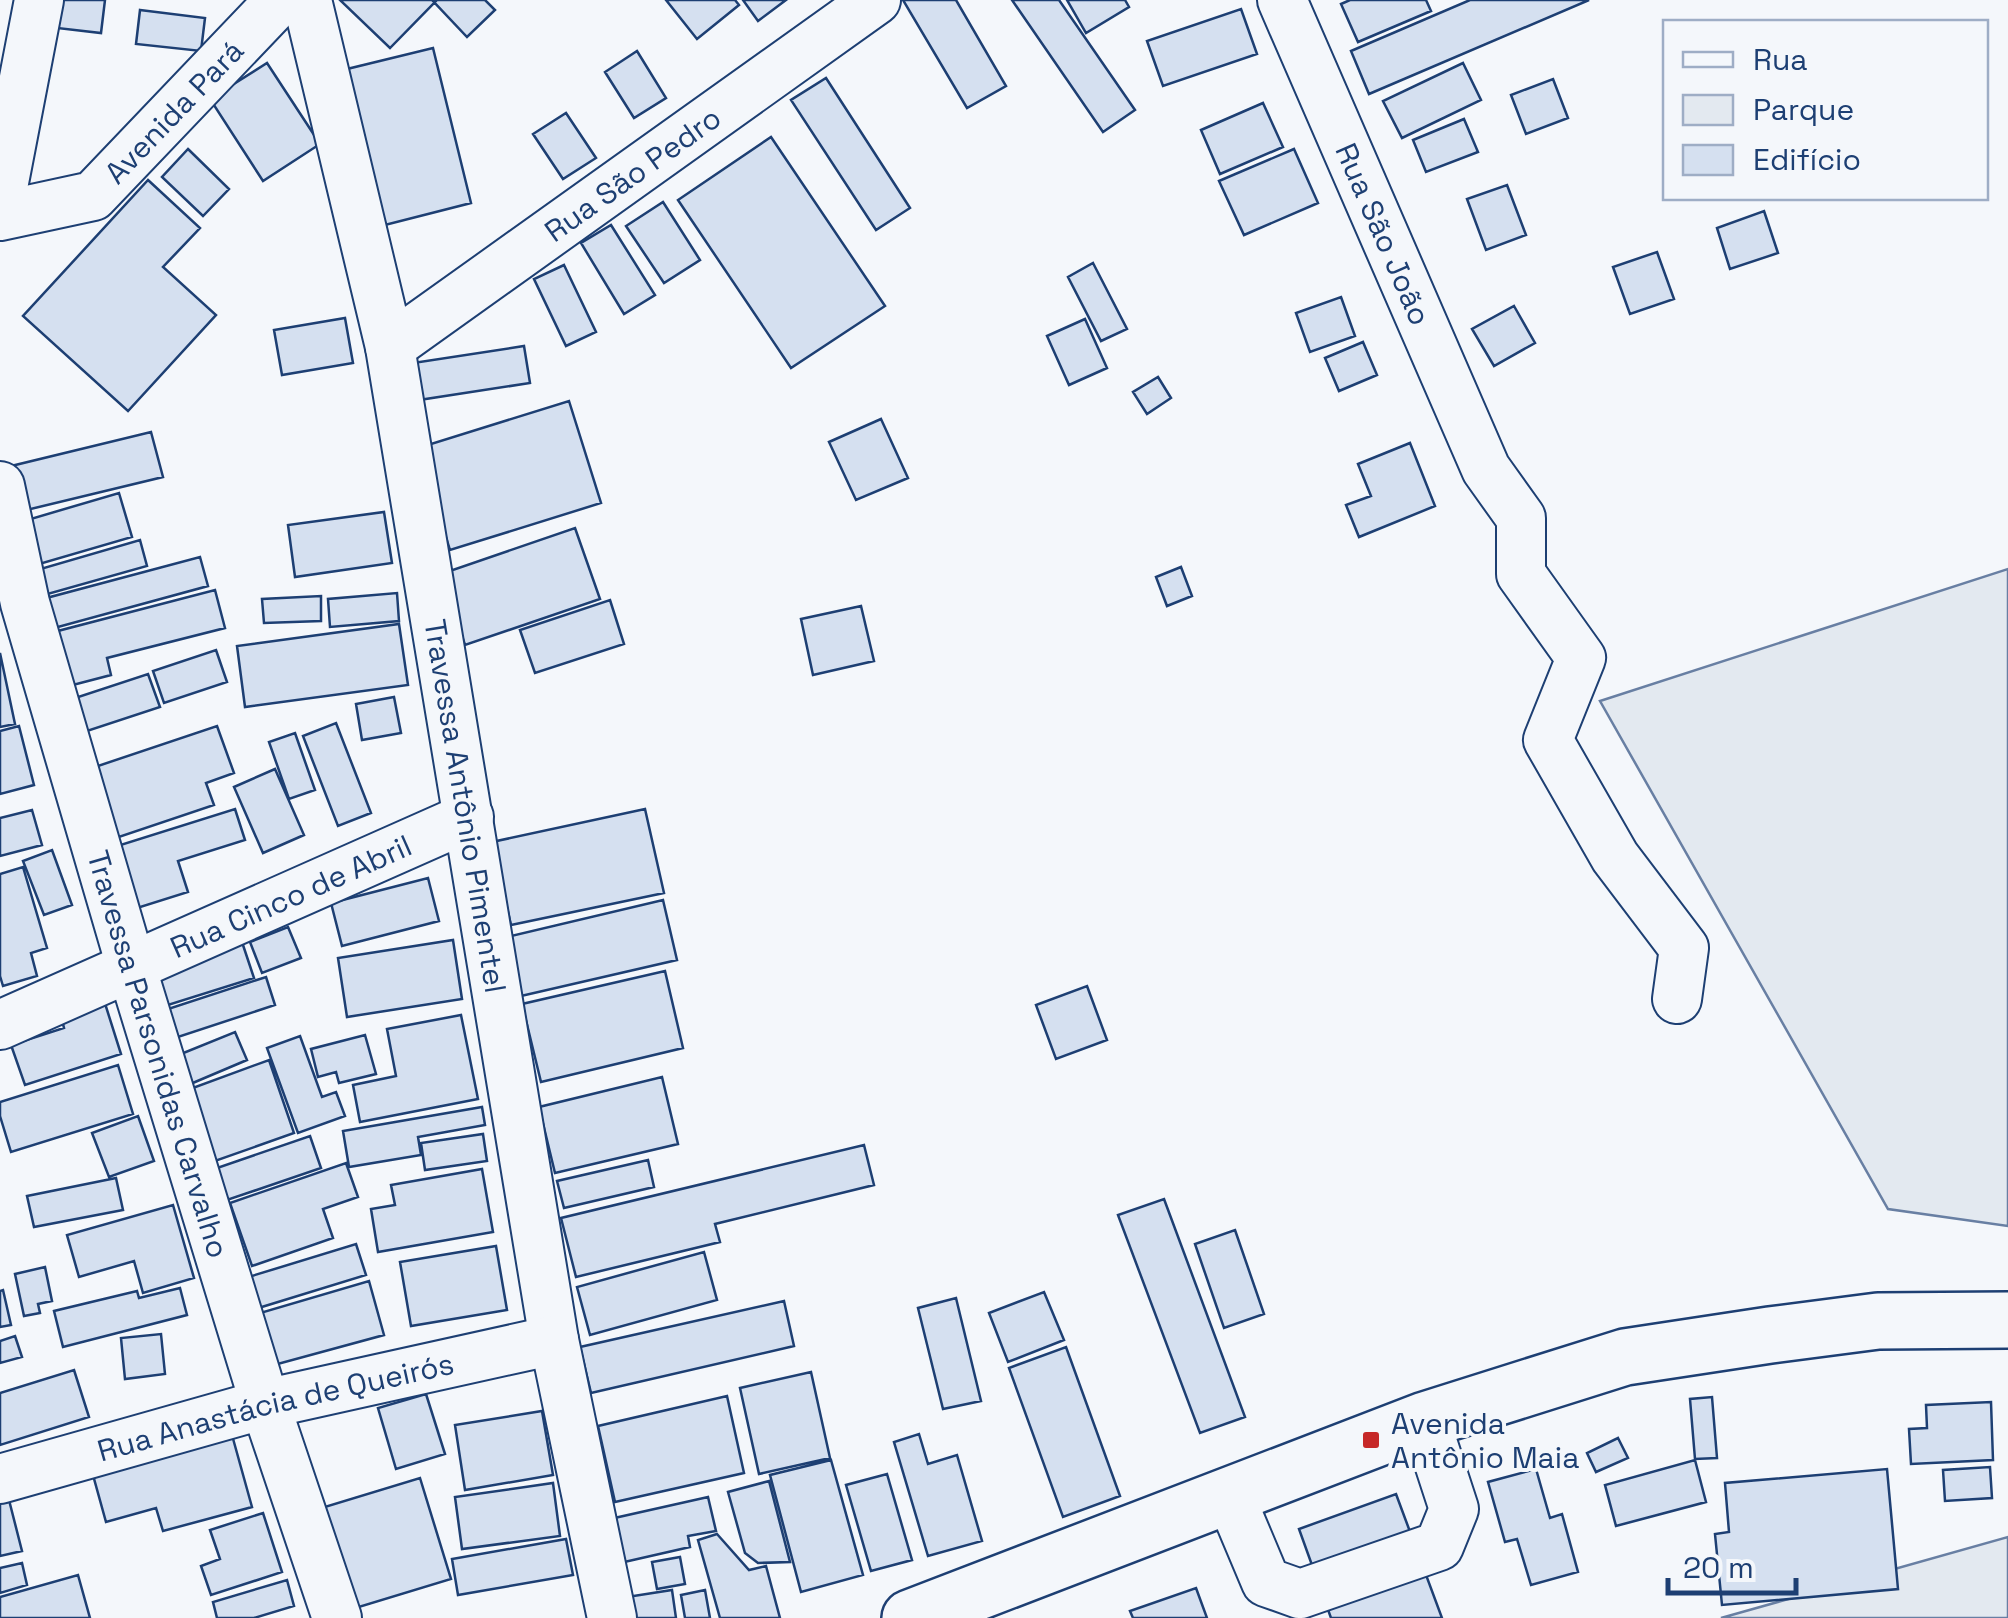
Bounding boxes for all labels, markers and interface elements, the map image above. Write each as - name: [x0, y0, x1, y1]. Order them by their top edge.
- legend: [1663, 20, 1988, 200]
- street label: Avenida Pará: [96, 31, 252, 192]
- text: Rua: [1753, 40, 1808, 79]
- text: Parque: [1753, 90, 1854, 129]
- street label: Rua São Pedro: [537, 98, 728, 250]
- street label: Rua São João: [1327, 137, 1440, 331]
- text: Edifício: [1753, 140, 1861, 179]
- street label: Travessa Antônio Pimentel: [416, 616, 516, 996]
- street label: Rua Cinco de Abril: [164, 826, 418, 967]
- street label: Travessa Parsonidas Carvalho: [79, 846, 239, 1262]
- street label: Rua Anastácia de Queirós: [93, 1343, 457, 1470]
- place label: Avenida Antônio Maia: [1391, 1404, 1579, 1477]
- marker: Avenida Antônio Maia: [1360, 1429, 1382, 1451]
- scale bar: [1668, 1533, 1796, 1595]
- text: 20 m: [1683, 1548, 1754, 1587]

